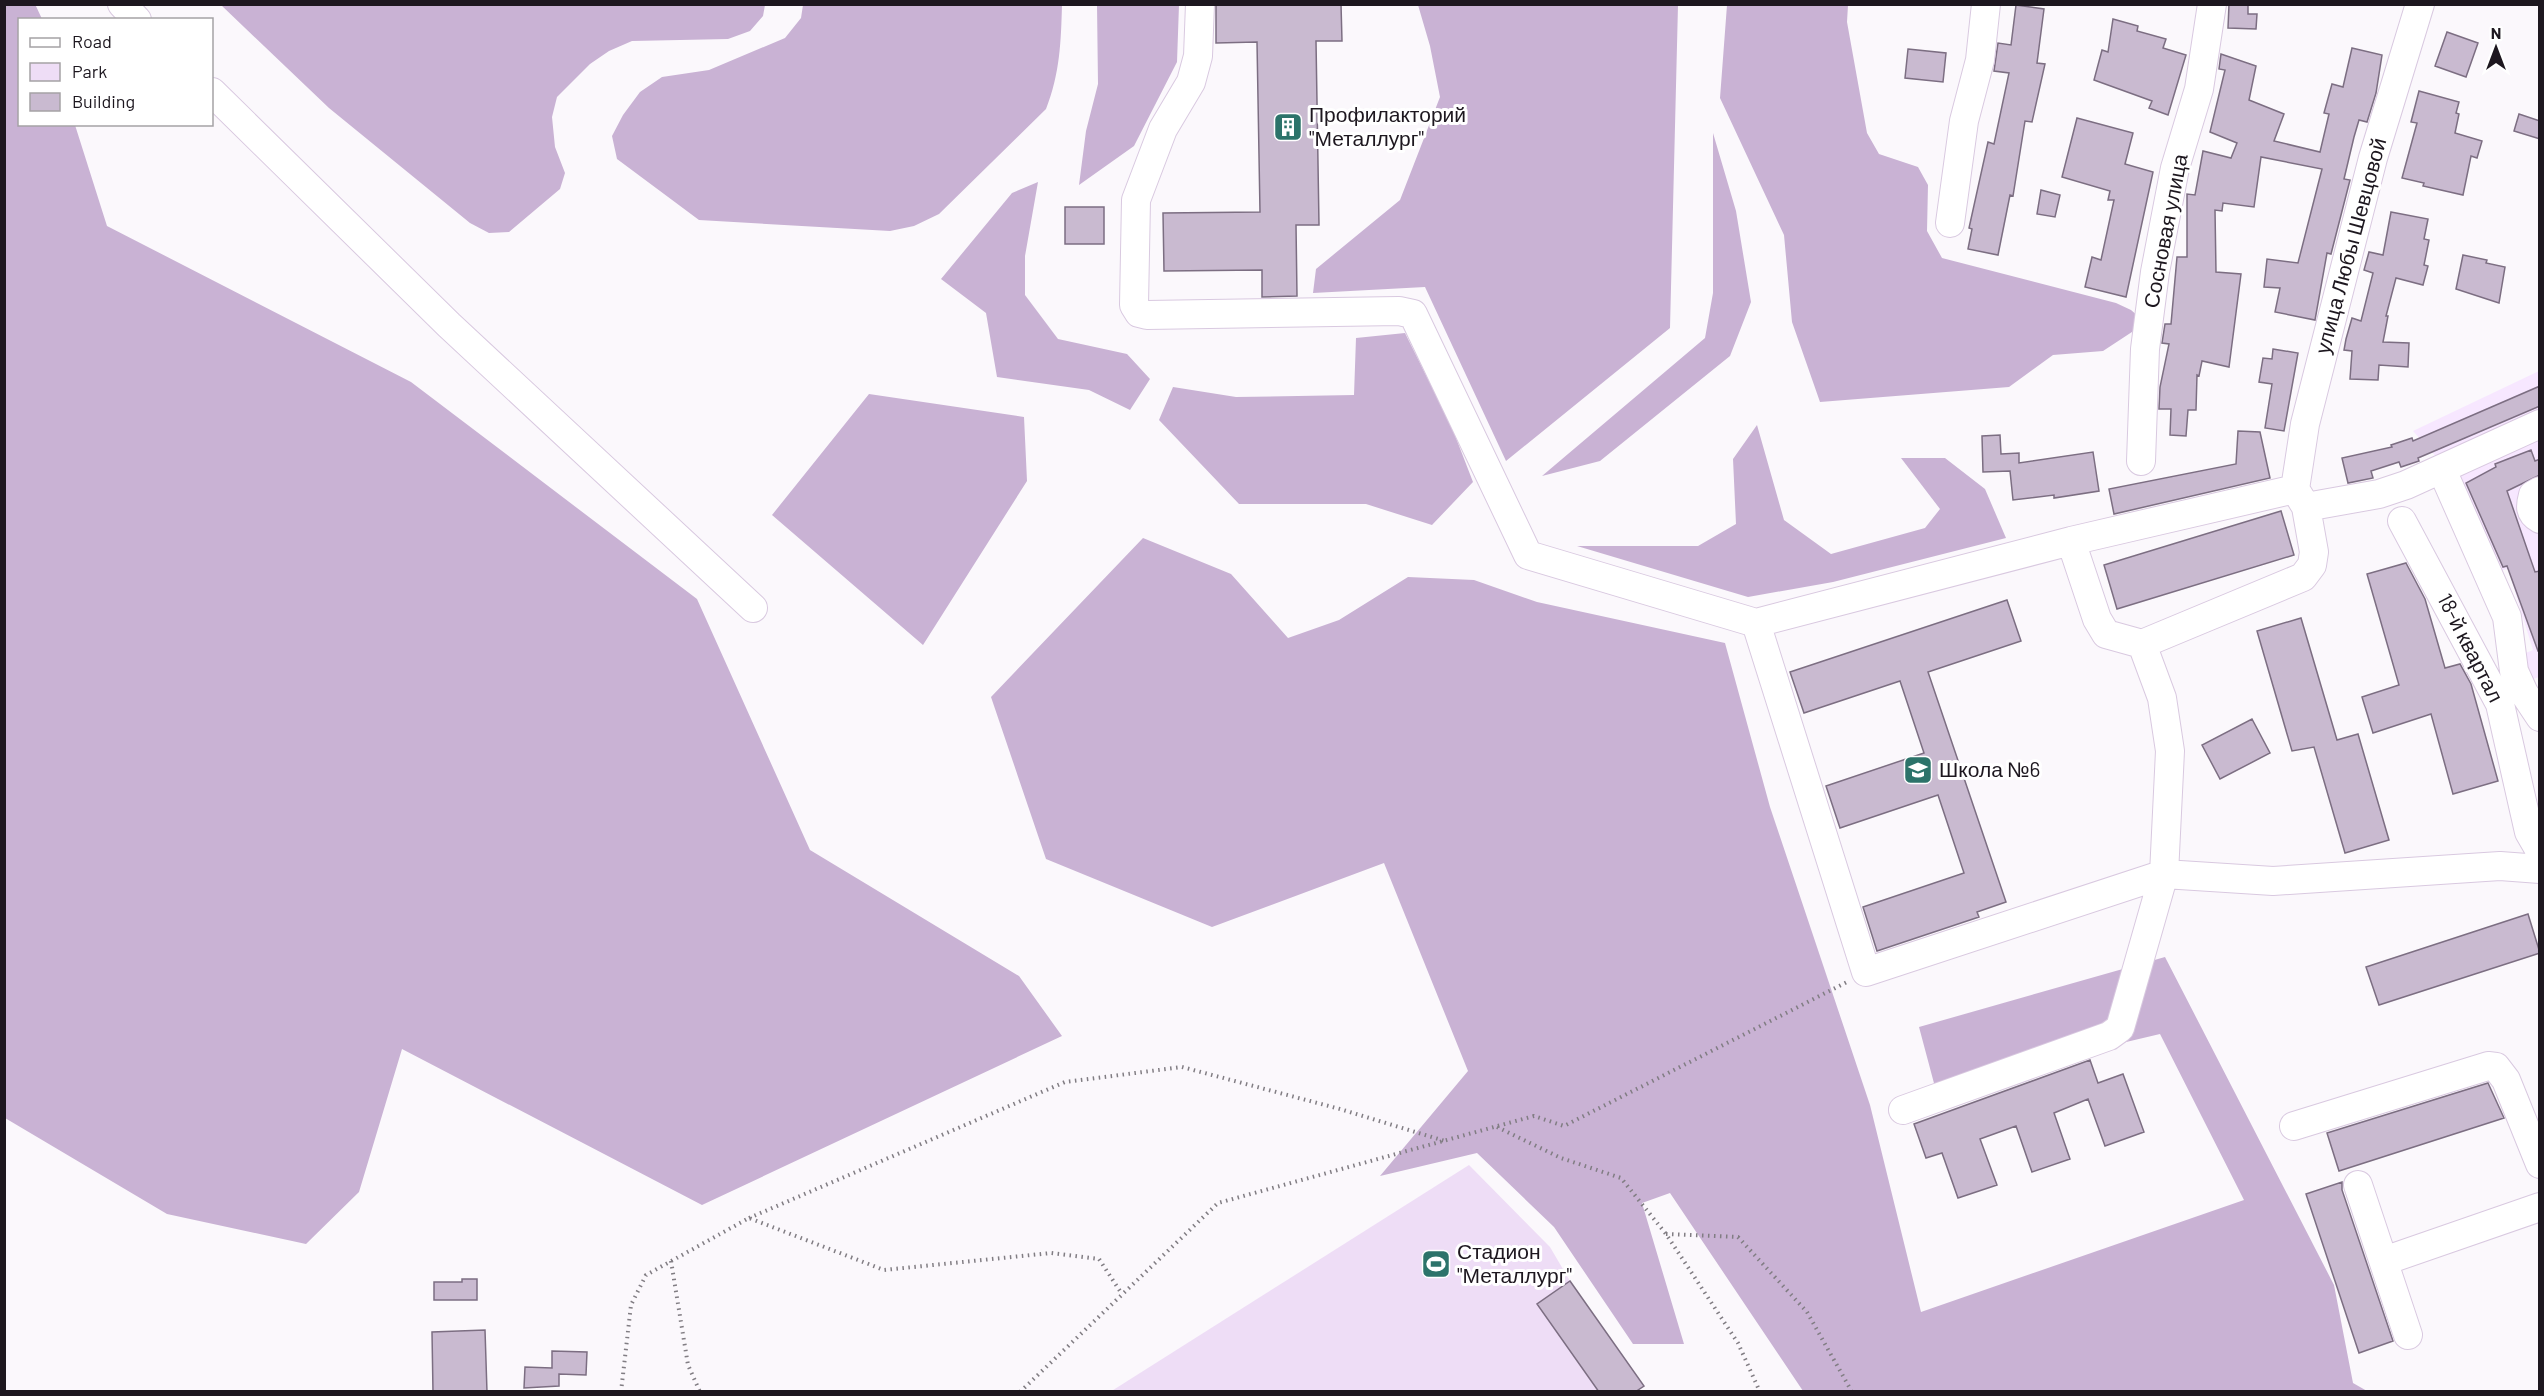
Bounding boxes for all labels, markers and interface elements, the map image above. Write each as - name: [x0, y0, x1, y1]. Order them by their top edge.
- legend: [18, 18, 213, 126]
- north arrow: [2466, 18, 2526, 78]
- text: N: [2491, 23, 2501, 42]
- text: Road: [72, 30, 112, 52]
- text: Park: [72, 60, 107, 82]
- text: Building: [72, 90, 135, 112]
- place label: Профилакторий "Металлург": [1309, 101, 1466, 150]
- building icon: Профилакторий "Металлург": [1272, 111, 1304, 143]
- street label: улица Любы Шевцовой: [2309, 135, 2390, 356]
- street label: Сосновая улица: [2137, 151, 2192, 310]
- street label: 18-й квартал: [2433, 589, 2509, 706]
- school or university icon: Школа №6: [1902, 754, 1934, 786]
- place label: Школа №6: [1939, 756, 2040, 781]
- place label: Стадион "Металлург": [1457, 1238, 1572, 1287]
- sports icon: Стадион "Металлург": [1420, 1248, 1452, 1280]

